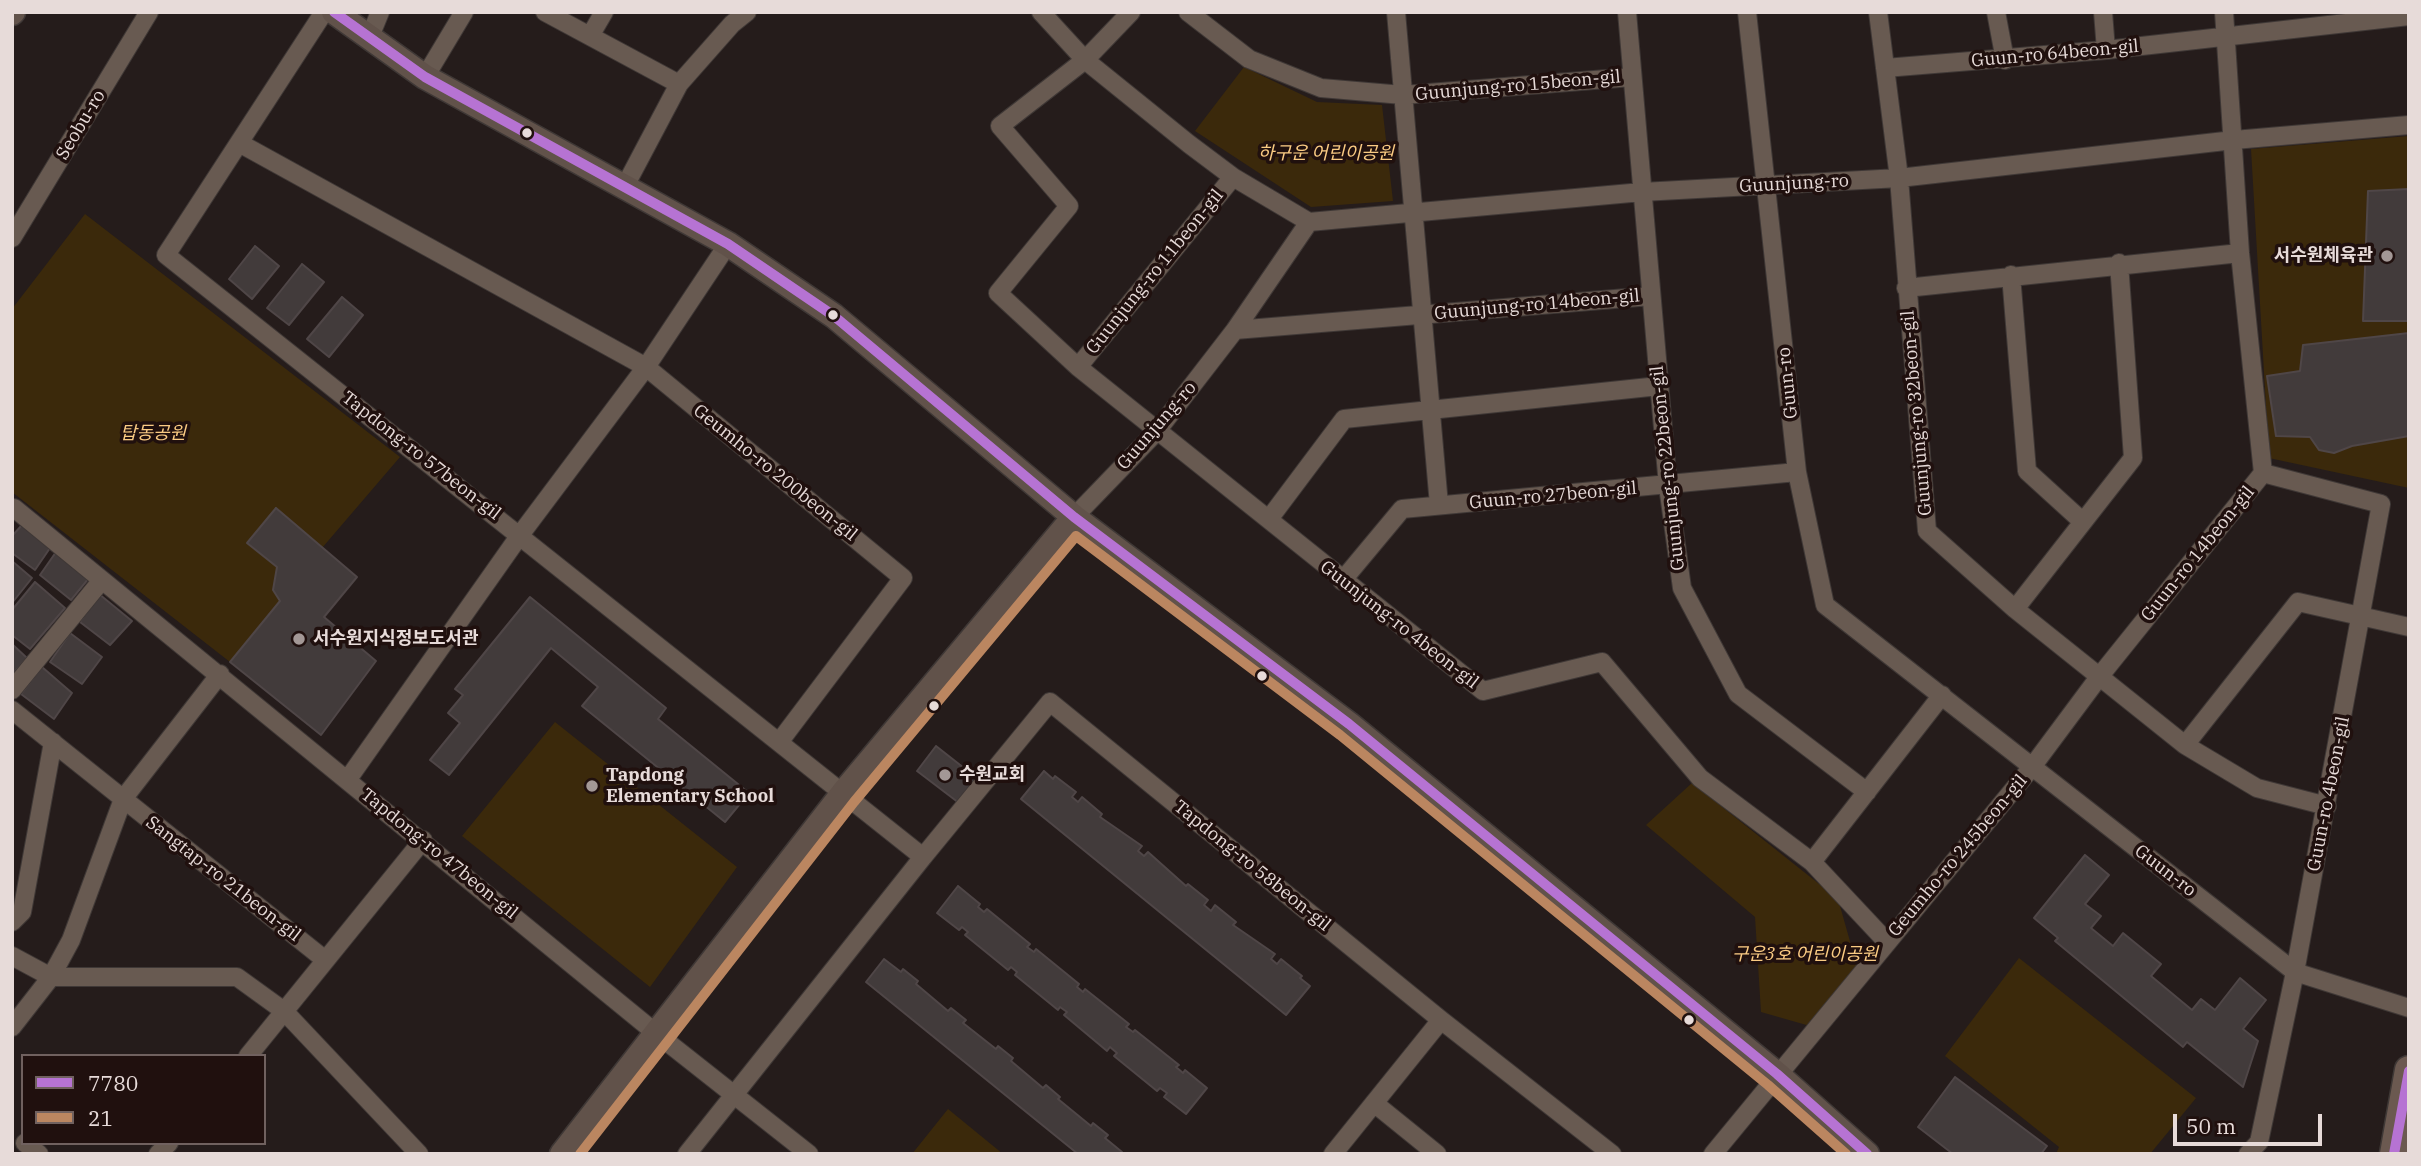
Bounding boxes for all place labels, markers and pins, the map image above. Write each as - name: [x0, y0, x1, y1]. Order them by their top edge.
- unlabelled marker: [520, 126, 534, 140]
- place label: 서수원체육관: [2274, 245, 2373, 267]
- marker: 서수원체육관: [2379, 248, 2395, 264]
- unlabelled marker: [826, 308, 840, 322]
- place label: 서수원지식정보도서관: [313, 628, 479, 650]
- marker: 서수원지식정보도서관: [291, 631, 307, 647]
- unlabelled marker: [1255, 669, 1269, 683]
- unlabelled marker: [927, 699, 941, 713]
- place label: 수원교회: [959, 764, 1025, 786]
- place label: Tapdong Elementary School: [606, 765, 774, 808]
- marker: 수원교회: [937, 767, 953, 783]
- marker: Tapdong Elementary School: [584, 778, 600, 794]
- unlabelled marker: [1682, 1013, 1696, 1027]

